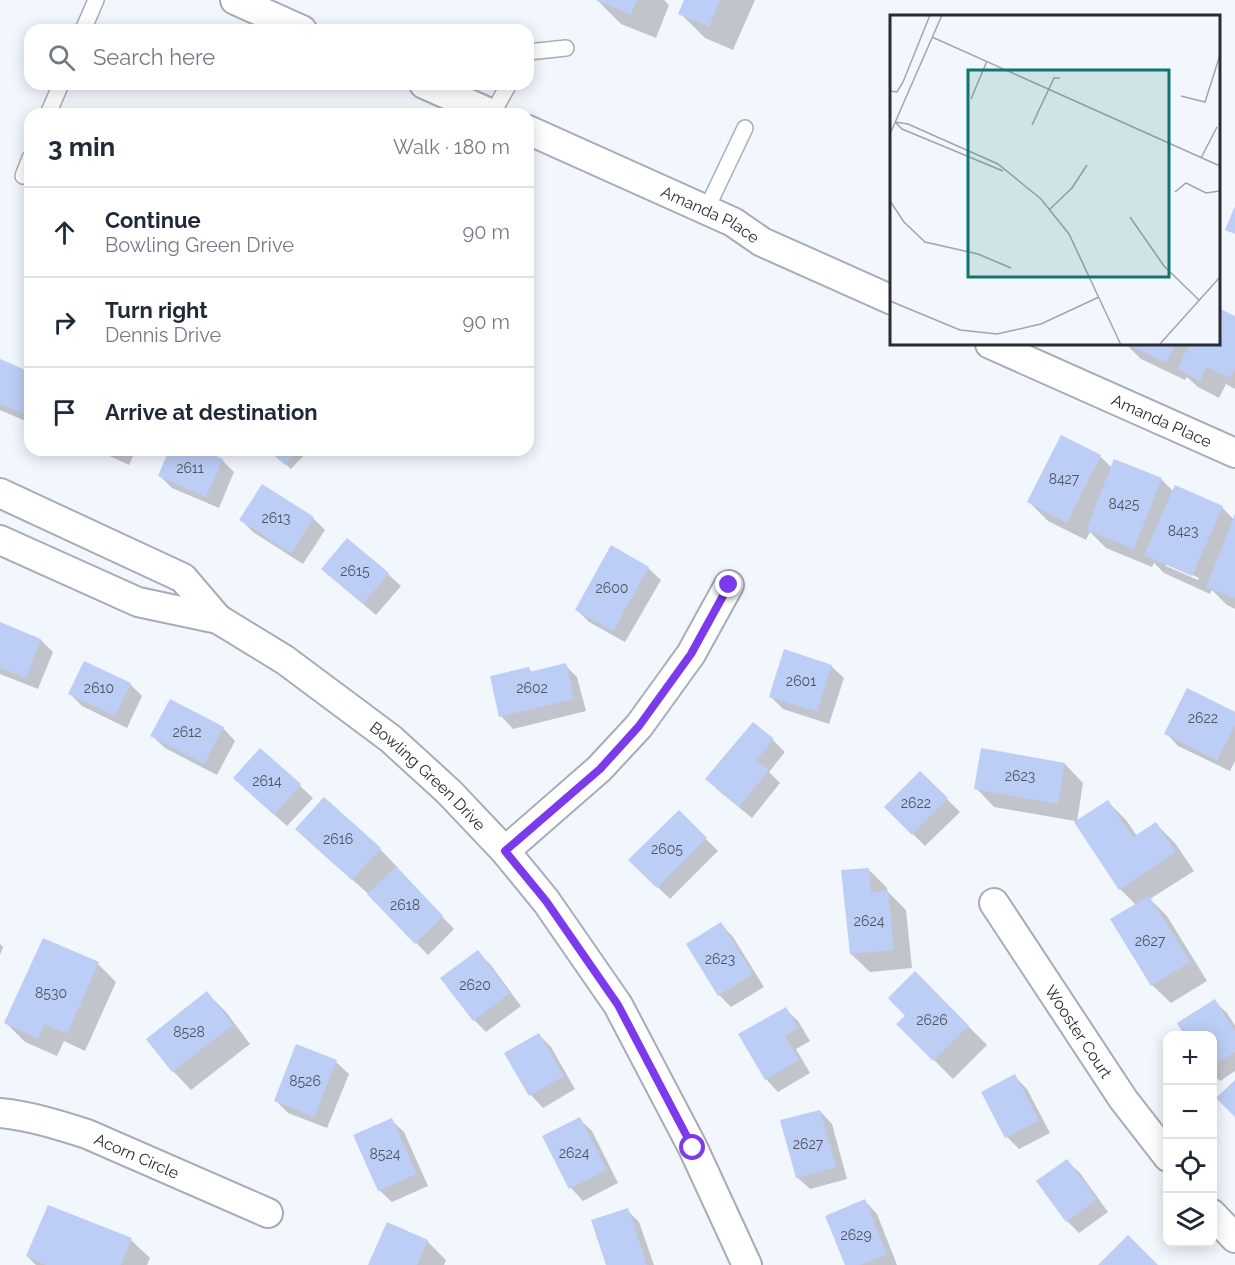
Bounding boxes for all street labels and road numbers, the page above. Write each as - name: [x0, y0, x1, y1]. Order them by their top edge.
- street label: Amanda Place: [658, 182, 763, 247]
- street label: Amanda Place: [1109, 390, 1215, 451]
- street label: Bowling Green Drive: [366, 717, 490, 834]
- street label: Wooster Court: [1041, 982, 1116, 1082]
- street label: Acorn Circle: [92, 1129, 182, 1183]

